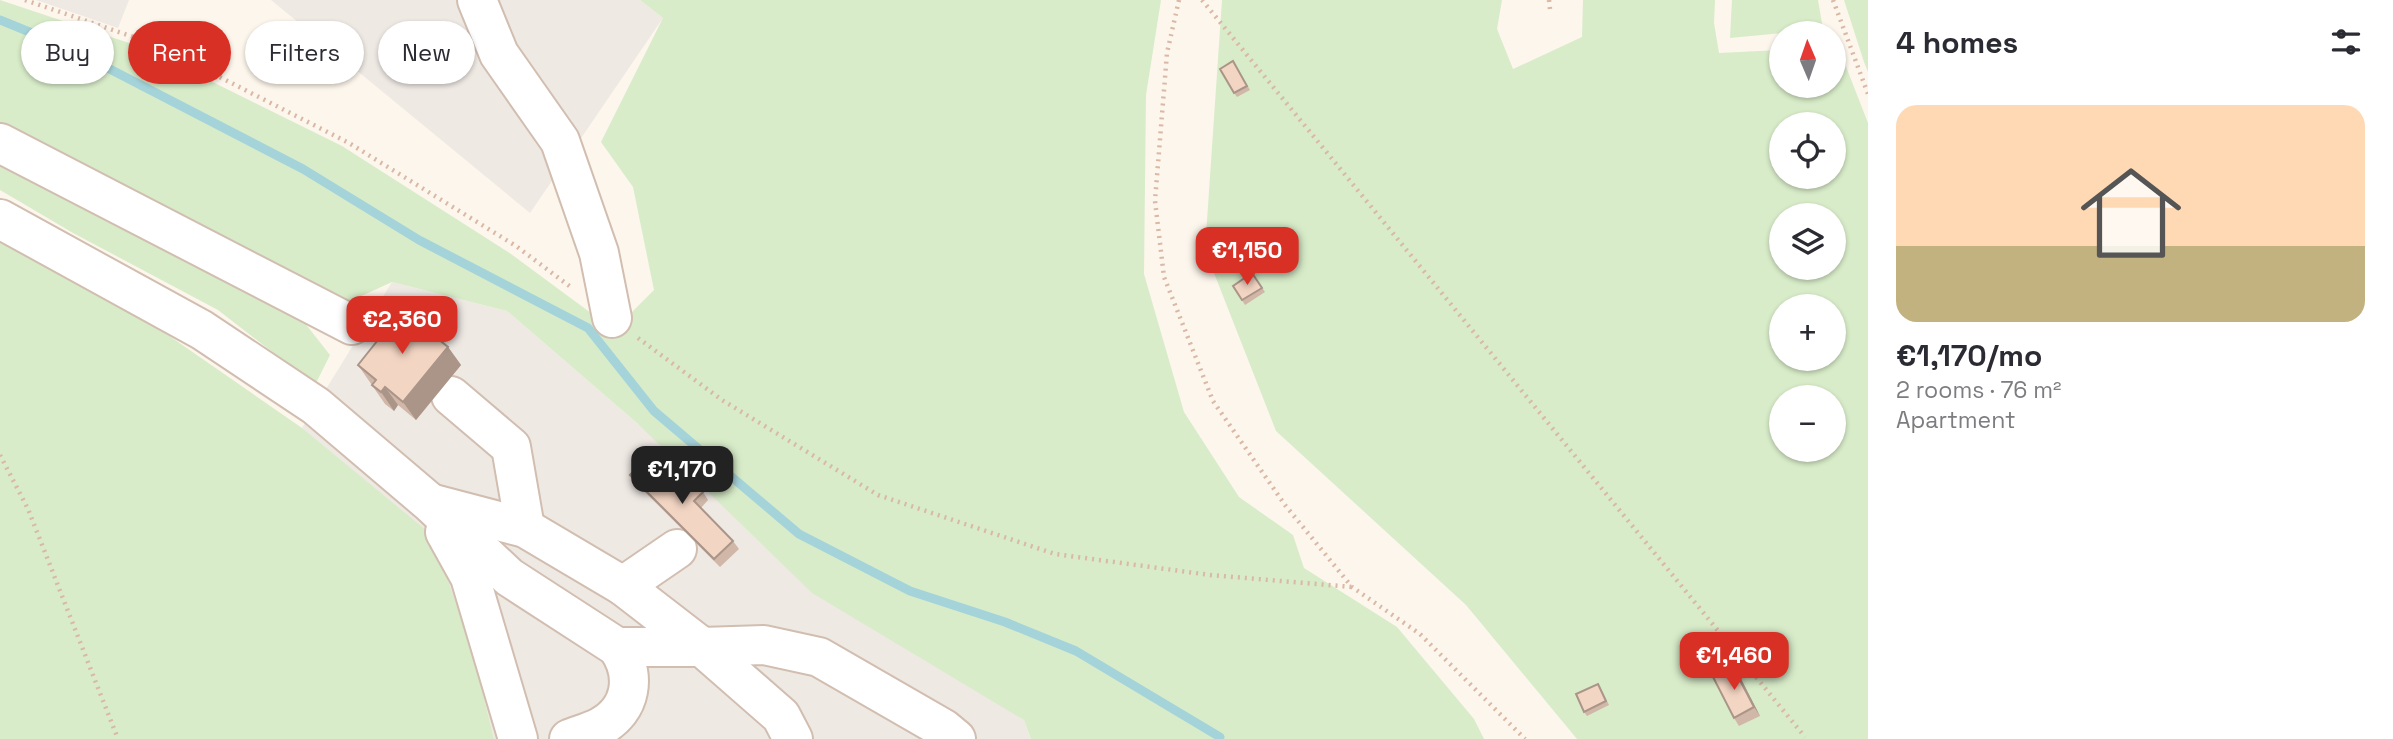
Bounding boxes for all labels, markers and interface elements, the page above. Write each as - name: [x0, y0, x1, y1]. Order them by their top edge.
- chip: Buy: [21, 21, 114, 84]
- chip: Rent: [128, 21, 231, 84]
- chip: Filters: [245, 21, 364, 84]
- chip: New: [378, 21, 475, 84]
- north arrow: [1769, 21, 1846, 98]
- map controls: [1769, 21, 1846, 462]
- text: 4 homes: [1896, 23, 2018, 62]
- icon: filters: [2327, 23, 2365, 61]
- button: locate: [1769, 112, 1846, 189]
- icon: home: [2068, 150, 2194, 276]
- button: layers: [1769, 203, 1846, 280]
- pin: €1,150: [1190, 228, 1304, 287]
- text: €1,150: [1212, 235, 1282, 265]
- button: +: [1769, 294, 1846, 371]
- pin: €2,360: [345, 296, 459, 356]
- text: €2,360: [362, 304, 442, 334]
- text: €1,170/mo: [1896, 336, 2042, 375]
- text: 2 rooms · 76 m²: [1896, 375, 2061, 405]
- button: −: [1769, 385, 1846, 462]
- text: Apartment: [1896, 405, 2016, 435]
- pin: €1,170: [625, 447, 739, 506]
- text: €1,170: [647, 454, 717, 484]
- pin: €1,460: [1677, 632, 1791, 692]
- text: €1,460: [1696, 640, 1772, 670]

